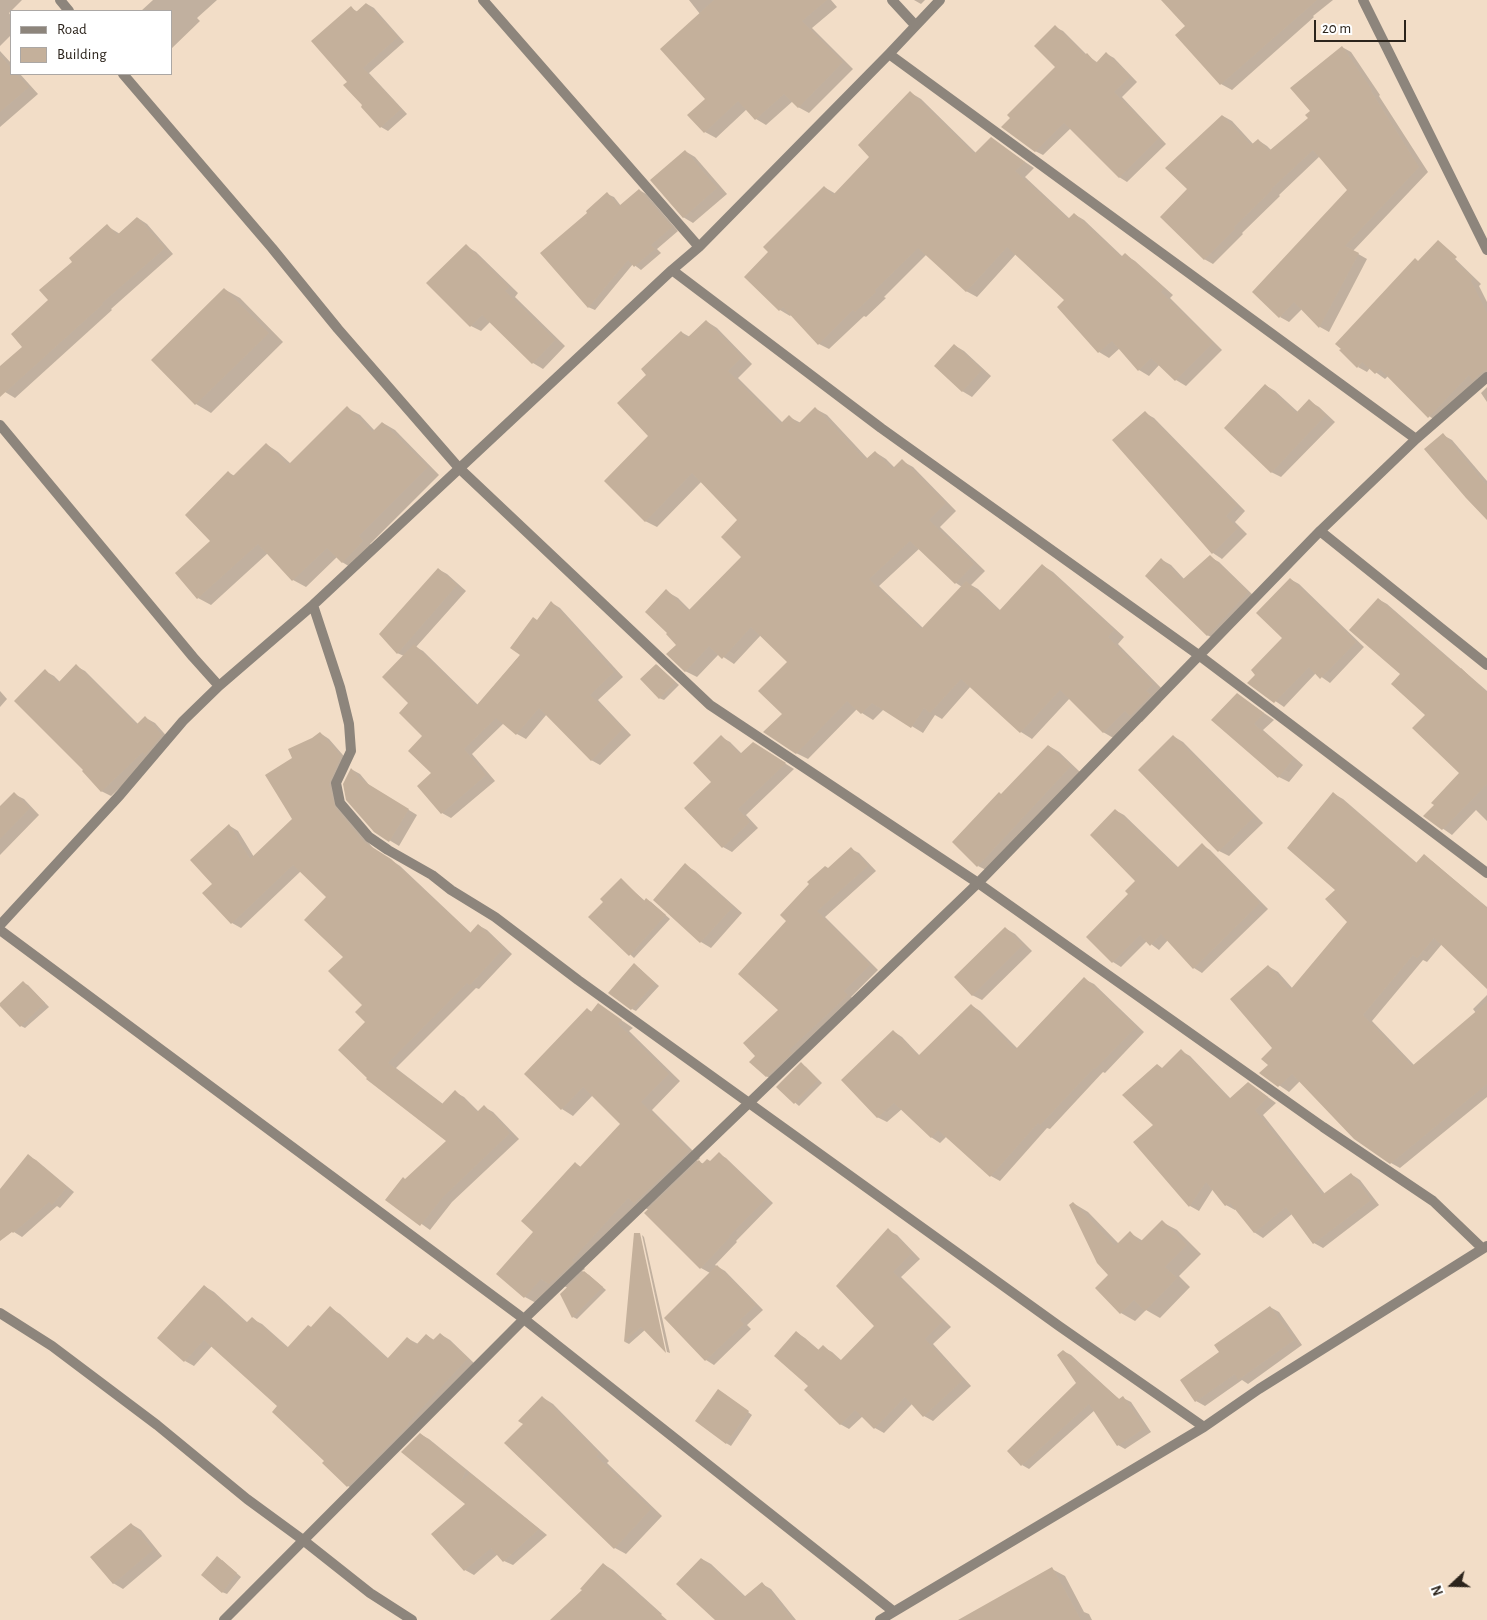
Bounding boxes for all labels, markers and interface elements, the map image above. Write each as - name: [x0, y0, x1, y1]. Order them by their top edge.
- legend: [10, 10, 172, 75]
- scale bar: [1317, 10, 1410, 42]
- text: 20 m: [1322, 21, 1351, 36]
- text: Road: [57, 22, 87, 37]
- text: Building: [57, 47, 107, 62]
- north arrow: [1427, 1560, 1477, 1610]
- text: N: [1430, 1583, 1446, 1597]

